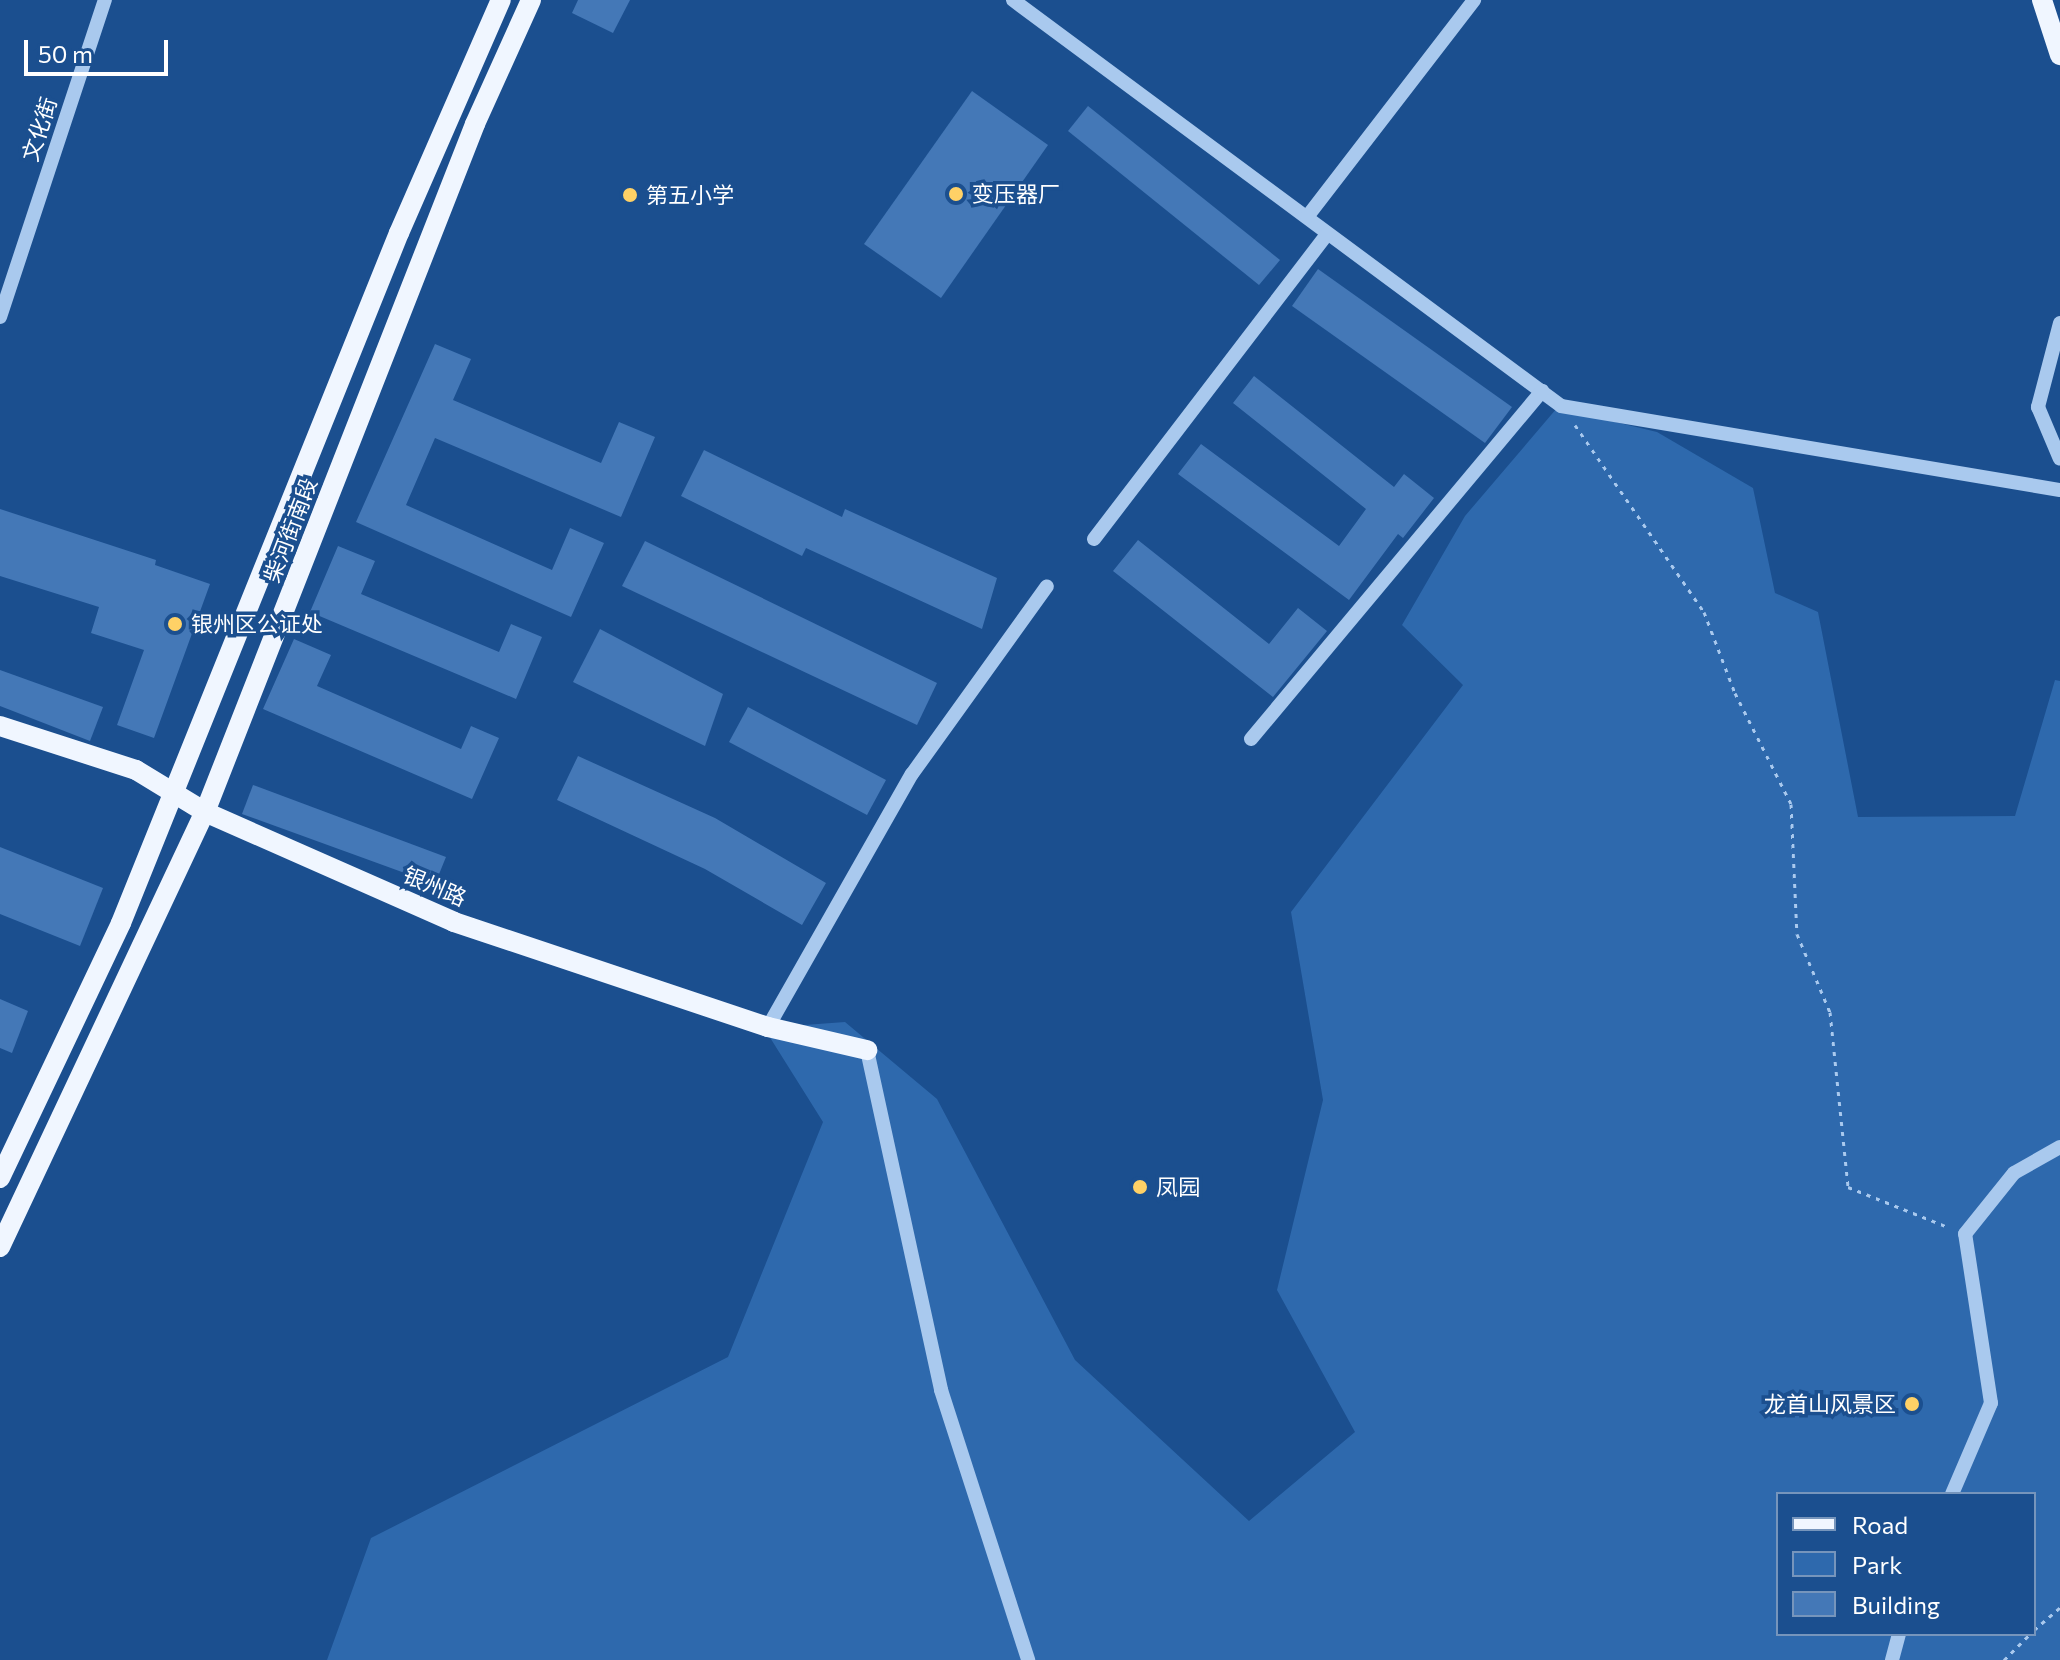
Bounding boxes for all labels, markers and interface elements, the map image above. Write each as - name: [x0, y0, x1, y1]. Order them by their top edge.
- scale bar: [28, 24, 172, 74]
- text: 50 m: [38, 39, 93, 68]
- street label: 文化街: [16, 94, 62, 164]
- place label: 变压器厂: [972, 181, 1060, 207]
- place label: 第五小学: [646, 182, 734, 208]
- marker: 变压器厂: [947, 185, 965, 203]
- marker: 第五小学: [621, 186, 639, 204]
- street label: 柴河街南段: [258, 474, 322, 586]
- place label: 银州区公证处: [191, 611, 323, 637]
- marker: 银州区公证处: [166, 615, 184, 633]
- street label: 银州路: [399, 861, 471, 911]
- place label: 凤园: [1156, 1174, 1200, 1200]
- marker: 凤园: [1131, 1178, 1149, 1196]
- place label: 龙首山风景区: [1764, 1391, 1896, 1417]
- marker: 龙首山风景区: [1903, 1395, 1921, 1413]
- legend: [1776, 1492, 2036, 1636]
- text: Road: [1852, 1510, 1908, 1539]
- text: Park: [1852, 1550, 1902, 1579]
- text: Building: [1852, 1590, 1940, 1619]

